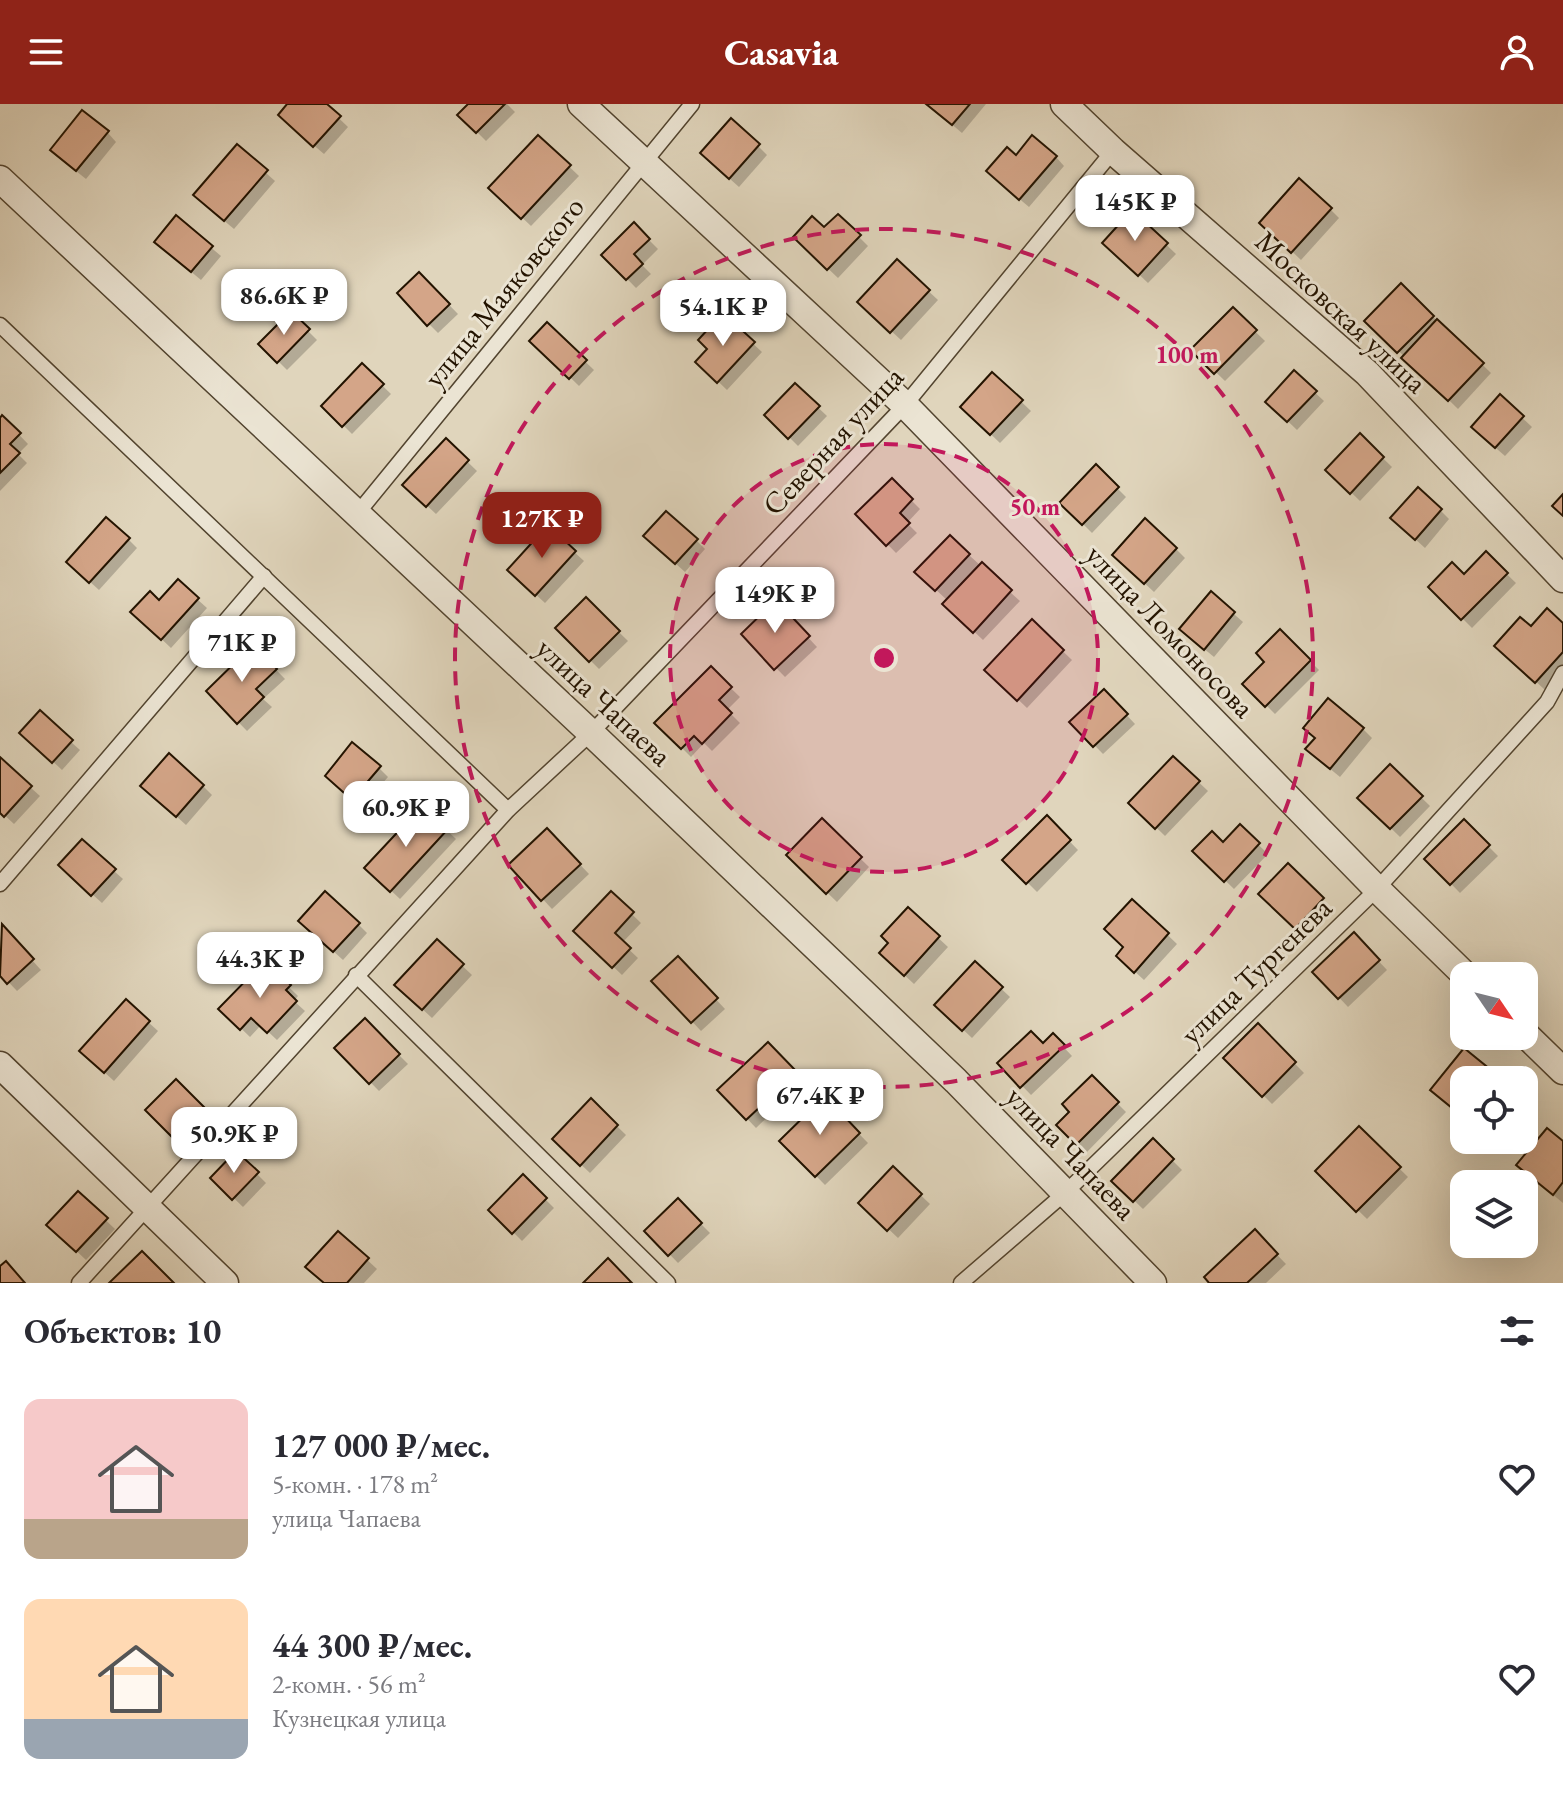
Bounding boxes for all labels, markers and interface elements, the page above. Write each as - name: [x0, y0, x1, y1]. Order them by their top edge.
- text: Casavia: [724, 29, 839, 76]
- icon: menu: [24, 30, 68, 74]
- icon: person: [1495, 30, 1539, 74]
- pin: 145K ₽: [1070, 175, 1200, 243]
- text: 145K ₽: [1093, 184, 1177, 218]
- street label: улица Маяковского: [415, 188, 593, 395]
- street label: Московская улица: [1247, 222, 1436, 401]
- pin: 86.6K ₽: [210, 269, 358, 337]
- text: 86.6K ₽: [239, 278, 329, 312]
- pin: 54.1K ₽: [649, 280, 797, 348]
- text: 54.1K ₽: [678, 289, 768, 323]
- text: 100 m: [1155, 339, 1219, 370]
- street label: Северная улица: [754, 358, 912, 523]
- text: 50 m: [1010, 491, 1060, 522]
- pin: 127K ₽: [477, 492, 607, 560]
- text: 127K ₽: [500, 501, 584, 535]
- street label: улица Ломоносова: [1077, 535, 1263, 726]
- pin: 149K ₽: [710, 567, 840, 635]
- text: 149K ₽: [733, 576, 817, 610]
- pin: 71K ₽: [186, 616, 298, 684]
- text: 71K ₽: [207, 625, 277, 659]
- street label: улица Чапаева: [528, 629, 680, 775]
- centre of rings: [870, 644, 898, 672]
- pin: 60.9K ₽: [332, 781, 480, 849]
- text: 60.9K ₽: [361, 790, 451, 824]
- street label: улица Тургенева: [1172, 888, 1340, 1053]
- pin: 44.3K ₽: [186, 932, 334, 1000]
- text: 44.3K ₽: [215, 941, 305, 975]
- north arrow: [1450, 962, 1538, 1050]
- map controls: [1450, 962, 1538, 1258]
- button: locate: [1450, 1066, 1538, 1154]
- pin: 67.4K ₽: [746, 1069, 894, 1137]
- street label: улица Чапаева: [998, 1077, 1145, 1228]
- text: 67.4K ₽: [775, 1078, 865, 1112]
- pin: 50.9K ₽: [160, 1107, 308, 1175]
- text: 50.9K ₽: [189, 1116, 279, 1150]
- button: layers: [1450, 1170, 1538, 1258]
- text: Объектов: 10: [24, 1309, 221, 1353]
- icon: filters: [1495, 1309, 1539, 1353]
- text: 127 000 ₽/мес.: [272, 1423, 490, 1467]
- icon: home: [88, 1431, 184, 1527]
- icon: heart: [1495, 1457, 1539, 1501]
- text: 5-комн. · 178 m²: [272, 1467, 438, 1501]
- text: улица Чапаева: [272, 1501, 421, 1535]
- text: 44 300 ₽/мес.: [272, 1623, 472, 1667]
- icon: home: [88, 1631, 184, 1727]
- icon: heart: [1495, 1657, 1539, 1701]
- text: 2-комн. · 56 m²: [272, 1667, 426, 1701]
- text: Кузнецкая улица: [272, 1701, 446, 1735]

